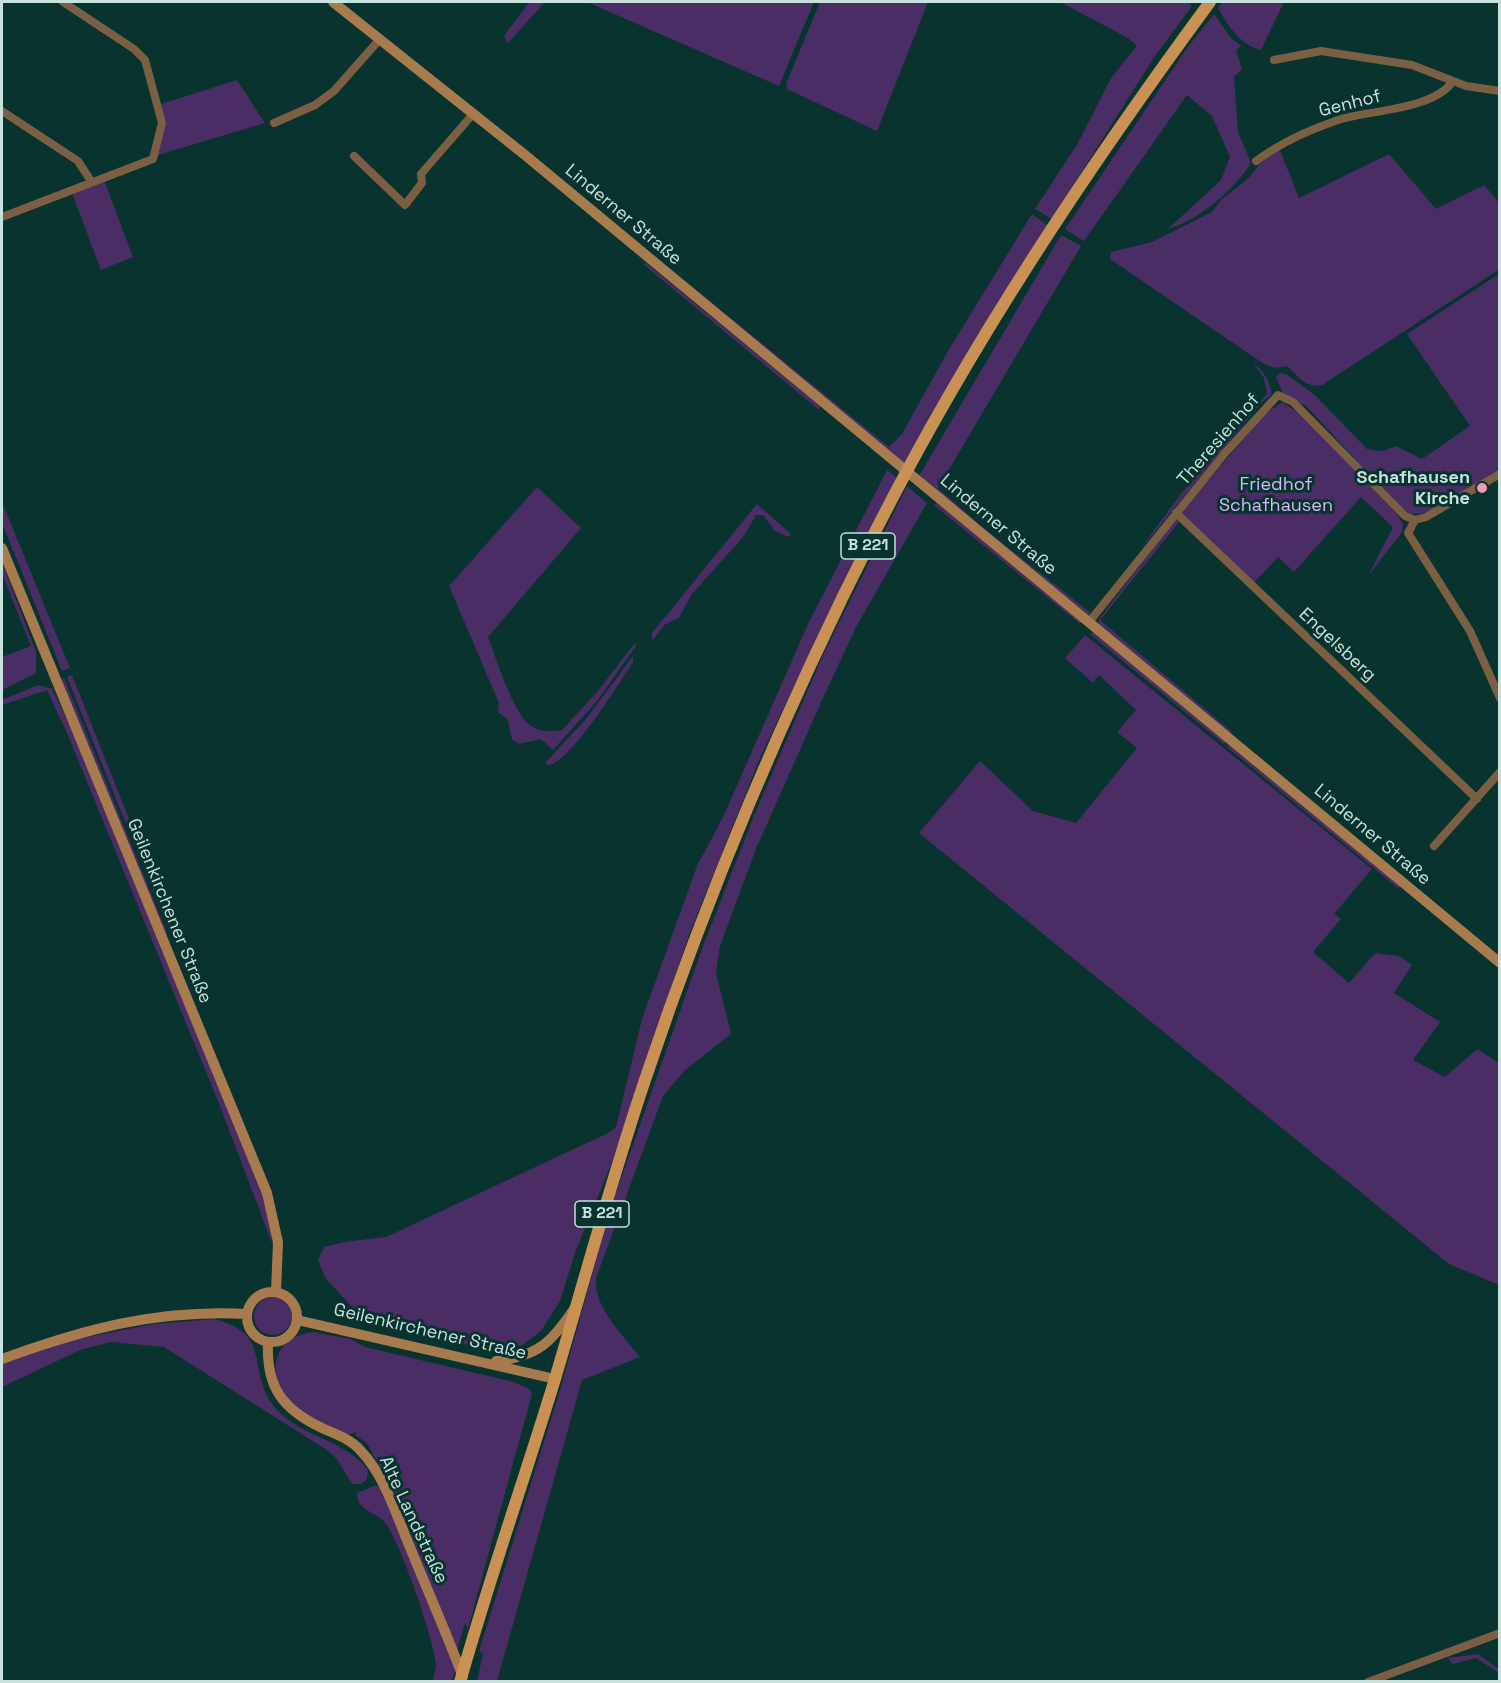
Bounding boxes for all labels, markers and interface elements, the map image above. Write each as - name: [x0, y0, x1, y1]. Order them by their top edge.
- street label: Genhof: [1317, 86, 1383, 122]
- street label: Linderner Straße: [560, 160, 686, 270]
- street label: Theresienhof: [1173, 390, 1265, 490]
- place label: Schafhausen Kirche: [1357, 467, 1470, 510]
- street label: Linderner Straße: [935, 470, 1061, 580]
- park label: Friedhof Schafhausen: [1219, 474, 1333, 516]
- marker: Schafhausen Kirche: [1475, 481, 1489, 495]
- road number: B 221: [841, 533, 895, 559]
- street label: Engelsberg: [1294, 604, 1380, 686]
- street label: Linderner Straße: [1309, 780, 1435, 890]
- street label: Geilenkirchener Straße: [122, 816, 216, 1006]
- road number: B 221: [575, 1201, 629, 1227]
- street label: Geilenkirchener Straße: [331, 1299, 529, 1365]
- street label: Alte Landstraße: [374, 1453, 452, 1587]

